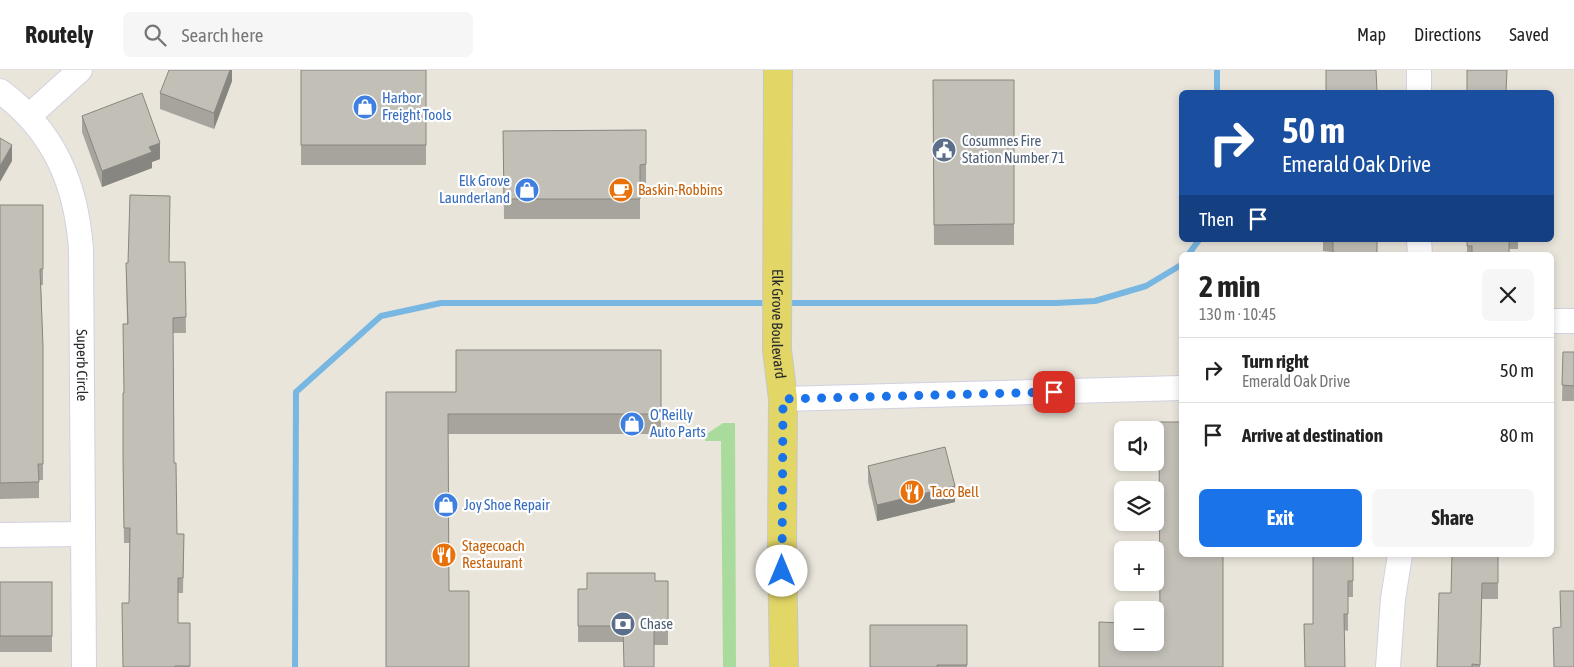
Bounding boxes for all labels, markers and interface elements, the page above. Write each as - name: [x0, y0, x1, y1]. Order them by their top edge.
- search box: [123, 12, 473, 57]
- text: Routely: [25, 21, 93, 48]
- icon: search: [141, 21, 169, 49]
- text: Search here: [181, 24, 263, 46]
- text: Map: [1357, 24, 1386, 45]
- text: Directions: [1414, 24, 1481, 45]
- text: Saved: [1509, 24, 1549, 45]
- place label: Harbor Freight Tools: [382, 89, 452, 123]
- shop icon: Harbor Freight Tools: [352, 94, 378, 120]
- icon: right: [1199, 110, 1264, 175]
- text: 50 m: [1282, 110, 1345, 150]
- place label: Cosumnes Fire Station Number 71: [962, 132, 1065, 166]
- public building icon: Cosumnes Fire Station Number 71: [931, 137, 957, 163]
- text: Emerald Oak Drive: [1282, 151, 1431, 177]
- place label: Elk Grove Launderland: [439, 172, 510, 206]
- shop icon: Elk Grove Launderland: [514, 177, 540, 203]
- cafe icon: Baskin-Robbins: [608, 177, 634, 203]
- place label: Baskin-Robbins: [638, 181, 723, 198]
- icon: arrive: [1244, 205, 1272, 233]
- text: Then: [1199, 208, 1234, 230]
- street label: Elk Grove Boulevard: [769, 269, 789, 380]
- text: 2 min: [1199, 269, 1260, 303]
- button: close: [1482, 269, 1534, 321]
- text: 130 m · 10:45: [1199, 305, 1276, 323]
- street label: Superb Circle: [74, 329, 91, 402]
- text: Turn right: [1242, 350, 1309, 372]
- icon: right: [1199, 356, 1227, 384]
- text: 50 m: [1500, 359, 1534, 381]
- pin: [1033, 371, 1075, 413]
- text: Emerald Oak Drive: [1242, 372, 1350, 390]
- icon: arrive: [1040, 378, 1068, 406]
- place label: O'Reilly Auto Parts: [650, 406, 706, 440]
- shop icon: O'Reilly Auto Parts: [619, 411, 645, 437]
- map controls: [1114, 421, 1164, 651]
- button: sound: [1114, 421, 1164, 471]
- icon: arrive: [1199, 421, 1227, 449]
- text: Arrive at destination: [1242, 424, 1383, 446]
- text: 80 m: [1500, 424, 1534, 446]
- restaurant icon: Taco Bell: [899, 479, 925, 505]
- button: layers: [1114, 481, 1164, 531]
- place label: Taco Bell: [930, 483, 979, 500]
- button: Exit: [1199, 489, 1362, 547]
- button: Share: [1372, 489, 1534, 547]
- shop icon: Joy Shoe Repair: [433, 492, 459, 518]
- place label: Joy Shoe Repair: [464, 496, 550, 513]
- place label: Stagecoach Restaurant: [462, 537, 525, 571]
- button: +: [1114, 541, 1164, 591]
- restaurant icon: Stagecoach Restaurant: [431, 542, 457, 568]
- position arrow: [755, 544, 807, 596]
- button: −: [1114, 601, 1164, 651]
- bank icon: Chase: [610, 611, 636, 637]
- place label: Chase: [640, 615, 673, 632]

